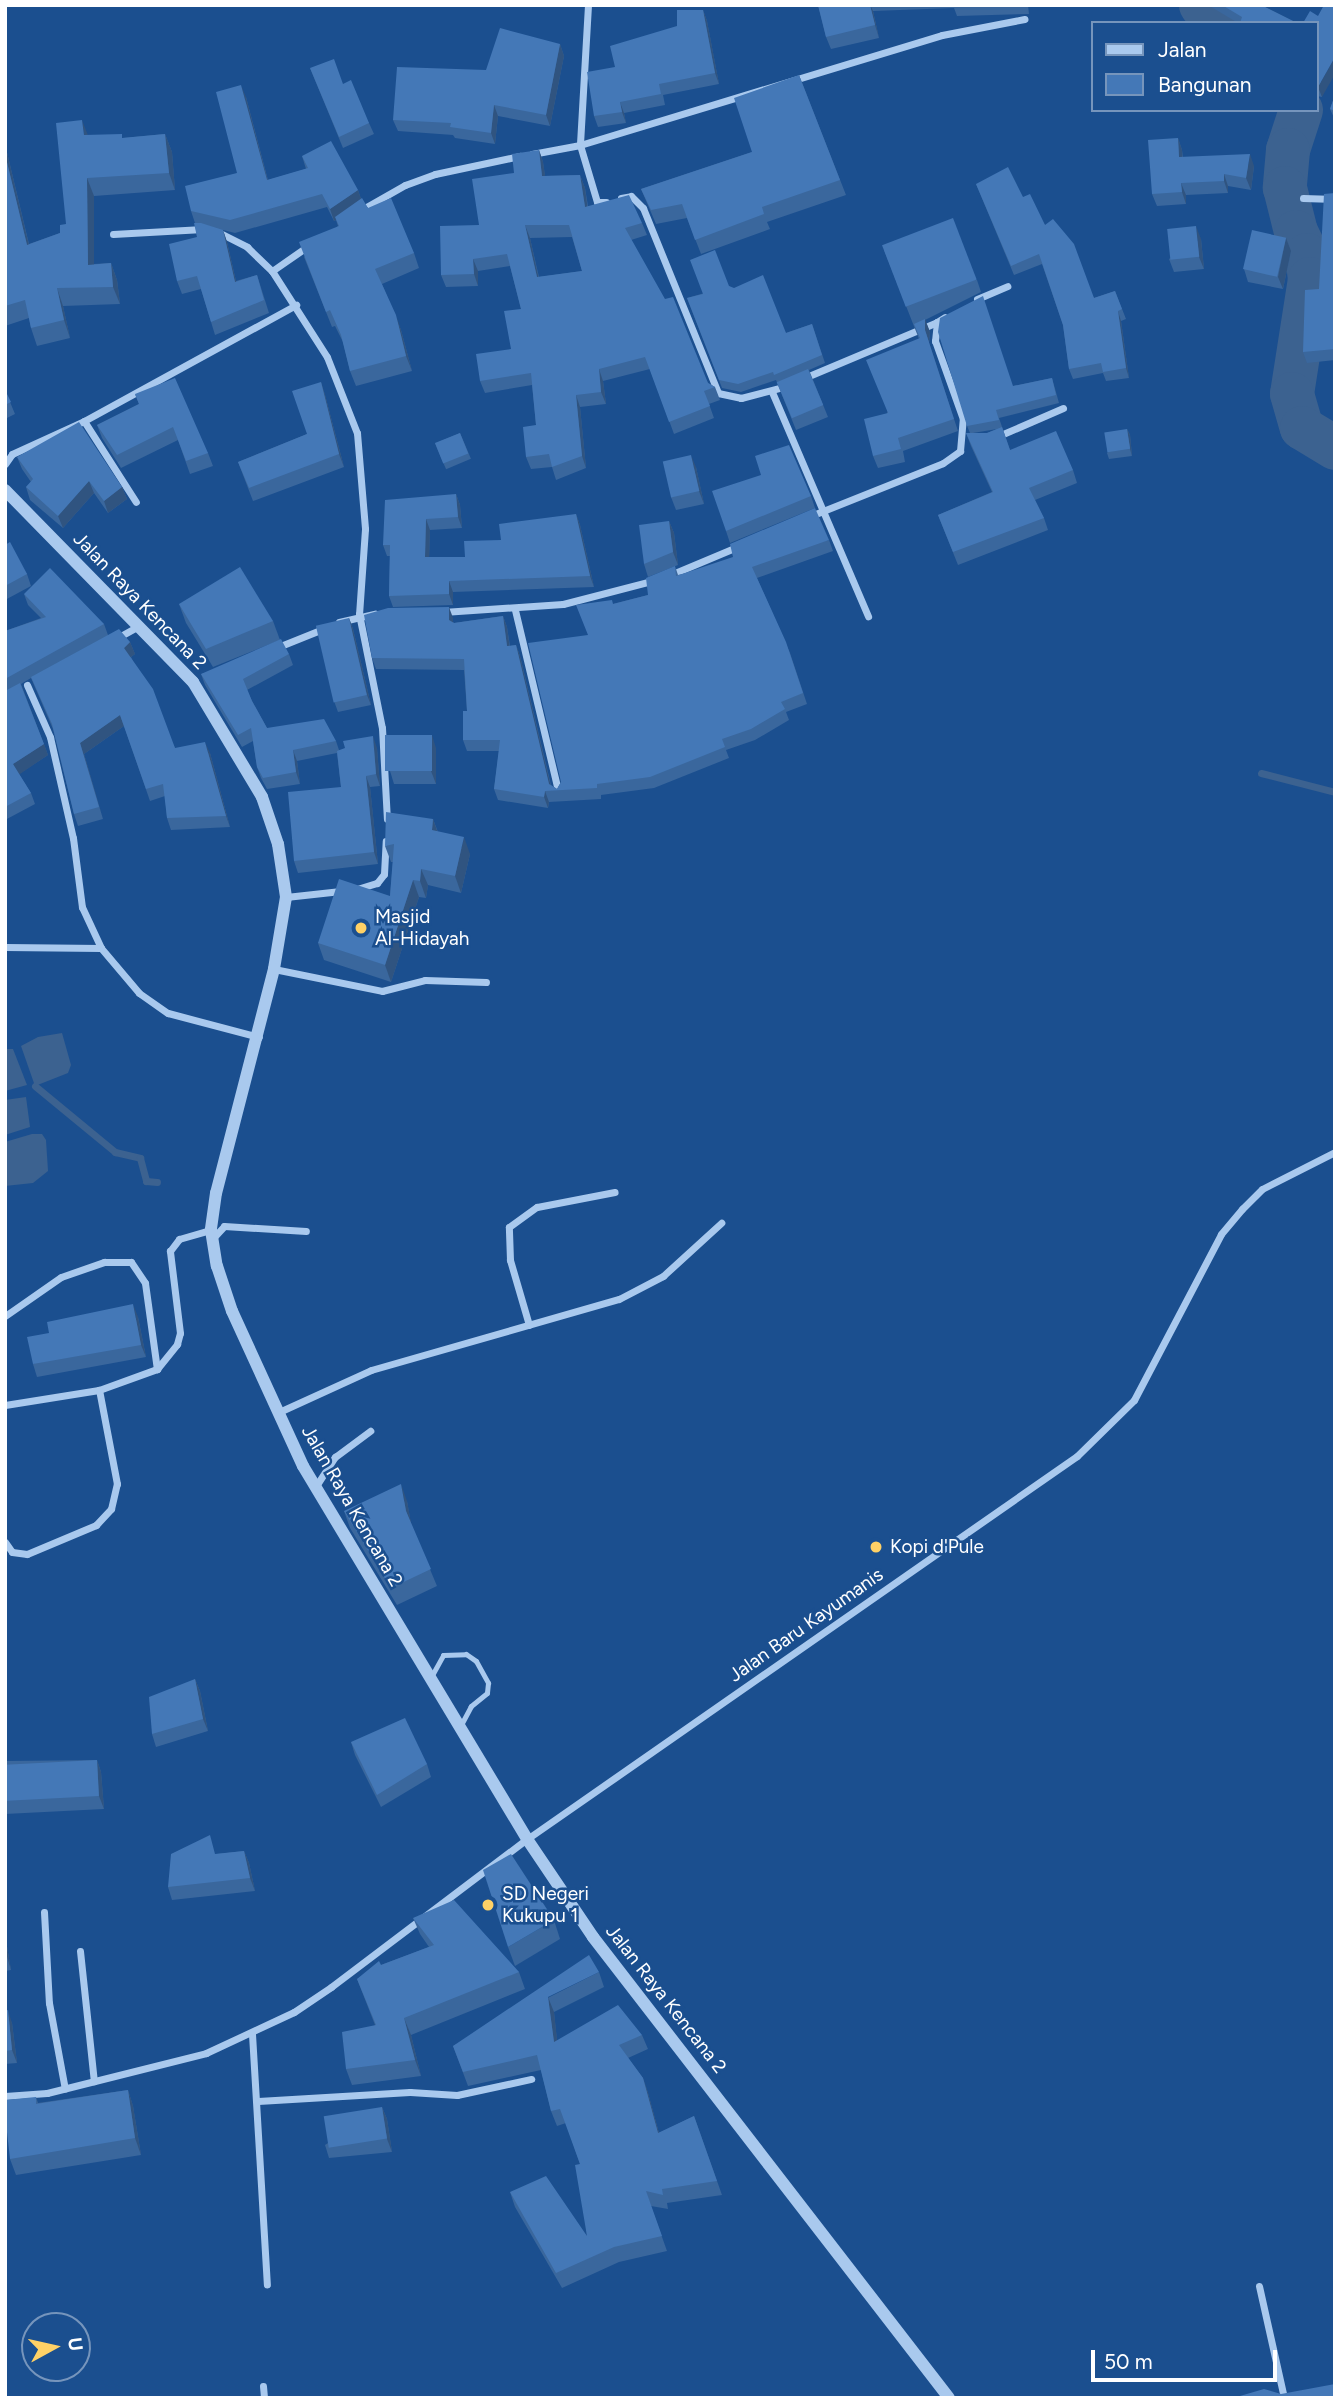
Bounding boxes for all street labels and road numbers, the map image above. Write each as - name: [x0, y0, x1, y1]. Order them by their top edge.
- street label: Jalan Raya Kencana 2: [69, 528, 211, 674]
- street label: Jalan Raya Kencana 2: [297, 1421, 407, 1591]
- street label: Jalan Baru Kayumanis: [725, 1563, 887, 1687]
- street label: Jalan Raya Kencana 2: [601, 1920, 731, 2078]

